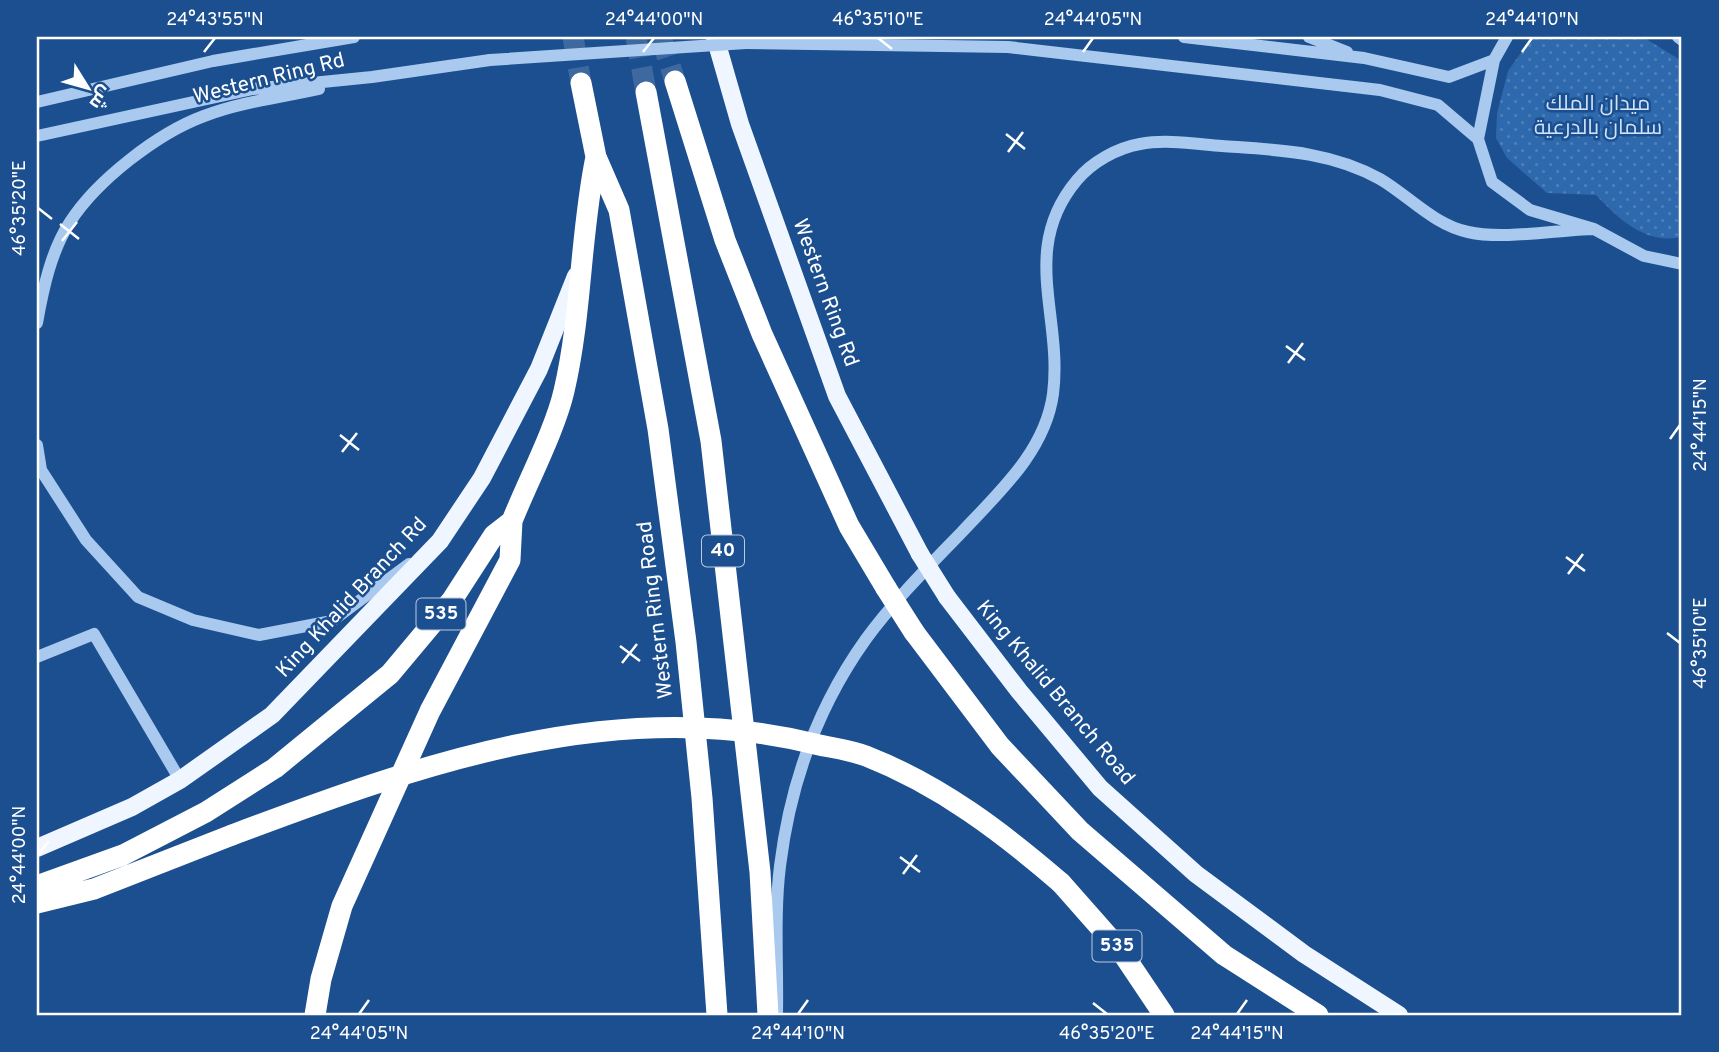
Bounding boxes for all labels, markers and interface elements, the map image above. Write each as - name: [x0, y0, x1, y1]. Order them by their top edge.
- text: 24°43'55"N: [166, 9, 264, 32]
- text: 24°44'00"N: [605, 9, 703, 32]
- text: 46°35'10"E: [832, 9, 924, 32]
- text: 24°44'05"N: [1044, 9, 1142, 32]
- text: 24°44'10"N: [1485, 9, 1579, 32]
- street label: Western Ring Rd: [190, 47, 348, 111]
- north arrow: [52, 52, 122, 122]
- text: ش: [83, 80, 117, 114]
- park label: ميدان الملك سلمان بالدرعية: [1534, 91, 1662, 142]
- text: 46°35'20"E: [9, 160, 32, 256]
- street label: Western Ring Rd: [786, 215, 864, 371]
- text: 24°44'15"N: [1690, 378, 1713, 472]
- street label: King Khalid Branch Rd: [271, 512, 433, 684]
- street label: Western Ring Road: [632, 520, 680, 700]
- road number: 40: [702, 536, 744, 566]
- street label: King Khalid Branch Road: [970, 595, 1140, 791]
- text: 46°35'10"E: [1690, 597, 1713, 689]
- road number: 535: [416, 598, 466, 629]
- text: 24°44'00"N: [9, 806, 32, 904]
- road number: 535: [1092, 930, 1142, 962]
- text: 24°44'05"N: [310, 1023, 408, 1046]
- text: 24°44'10"N: [751, 1023, 845, 1046]
- text: 46°35'20"E: [1059, 1023, 1155, 1046]
- text: 24°44'15"N: [1190, 1023, 1284, 1046]

